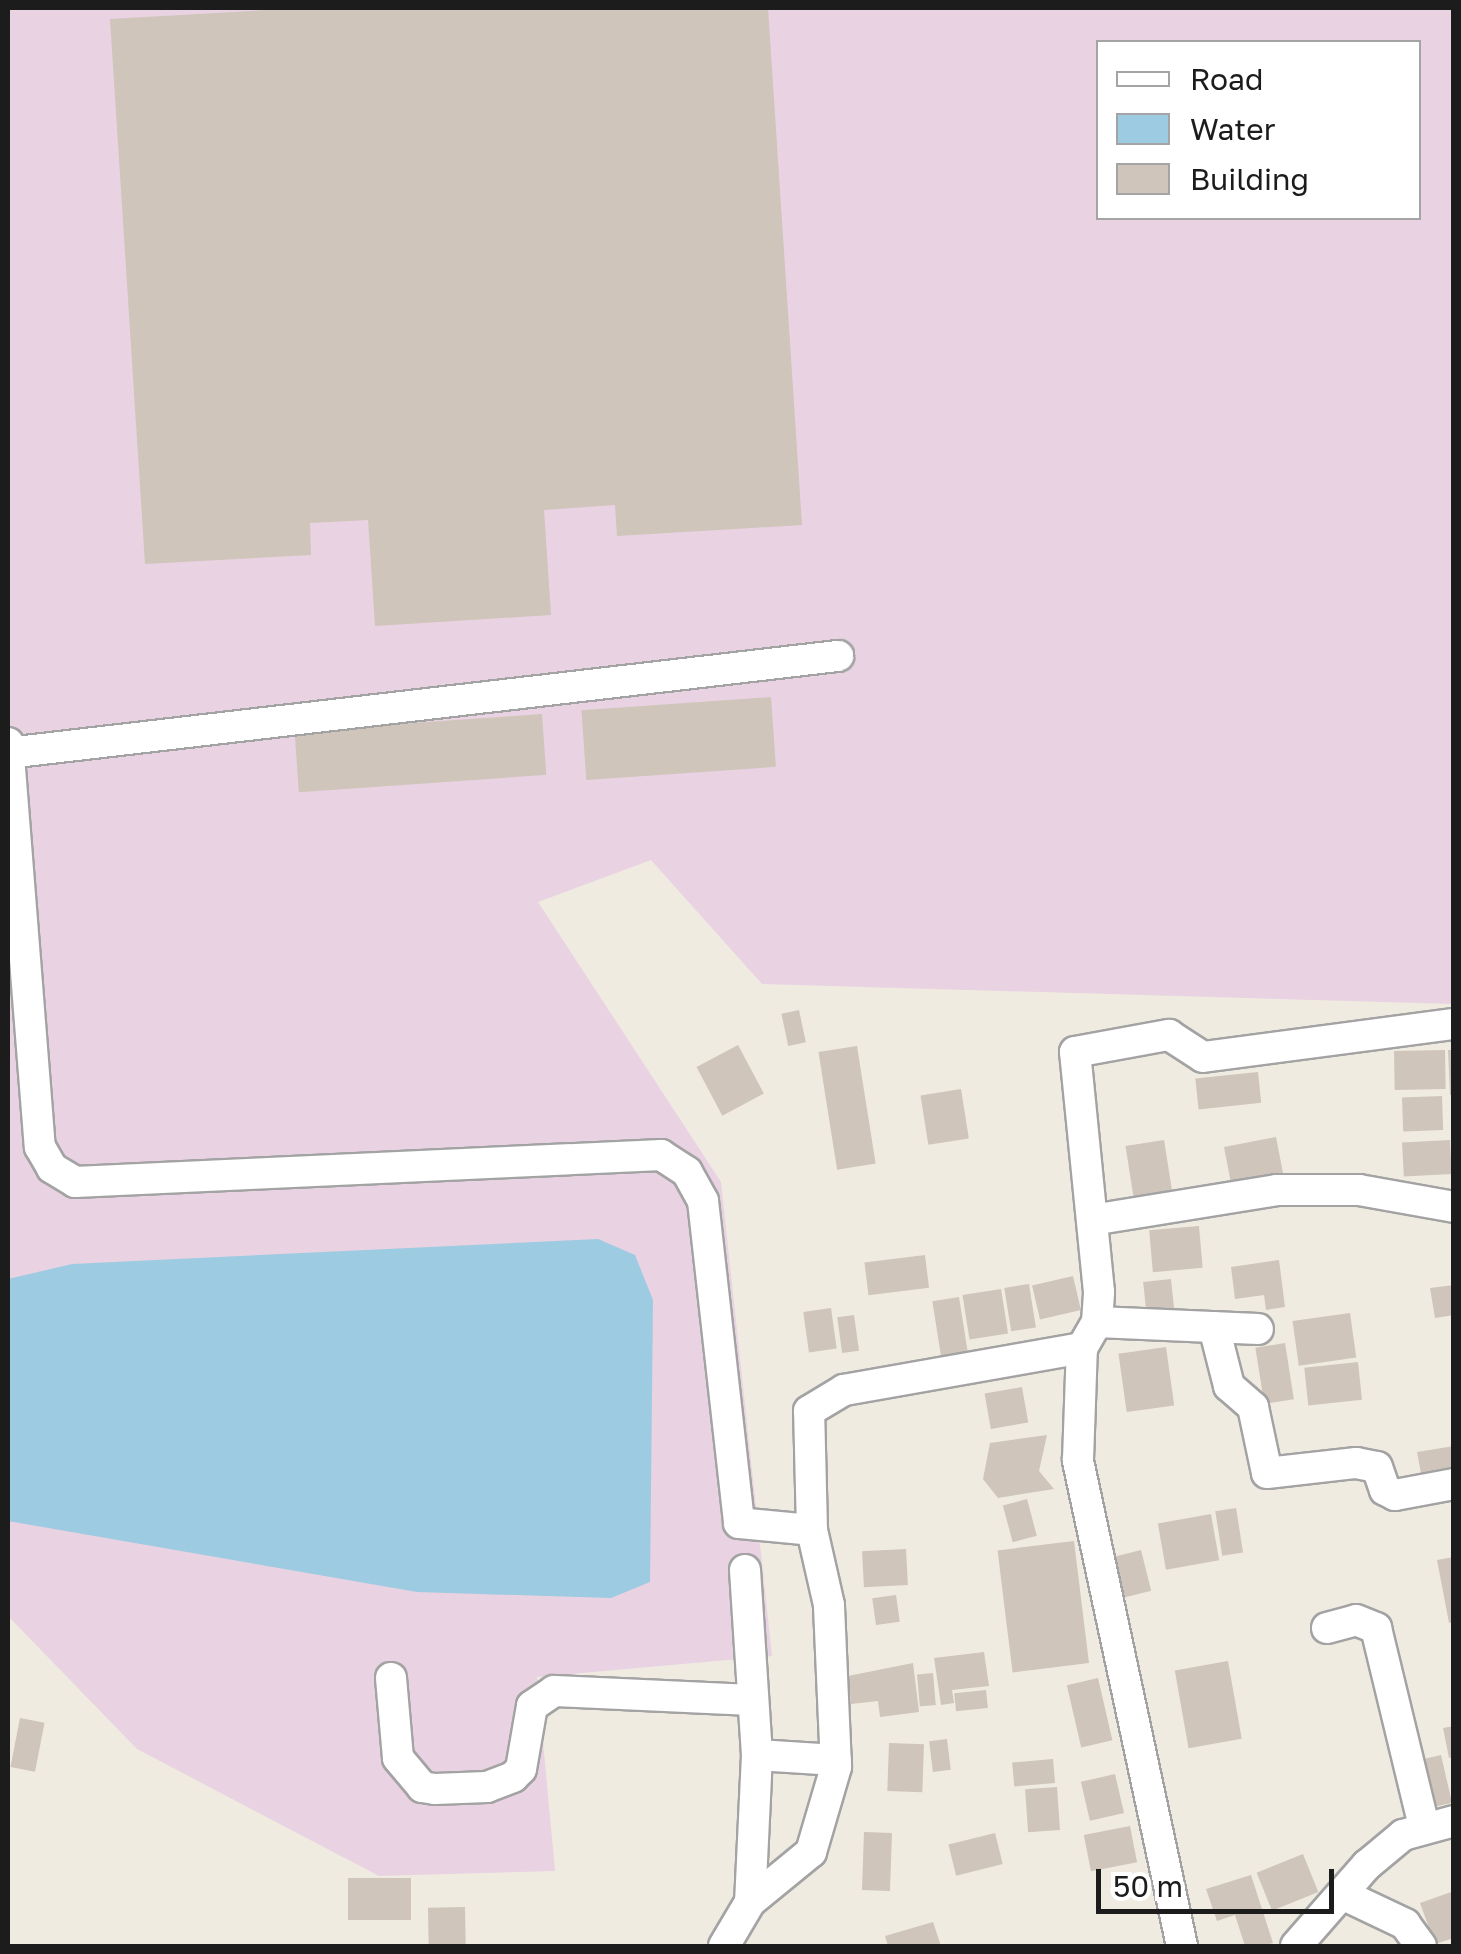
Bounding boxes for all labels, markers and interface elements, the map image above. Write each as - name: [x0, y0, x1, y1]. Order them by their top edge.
- legend: [1096, 40, 1421, 220]
- text: Road: [1190, 61, 1264, 97]
- text: Water: [1190, 111, 1275, 147]
- text: Building: [1190, 161, 1309, 197]
- scale bar: [1101, 1849, 1338, 1911]
- text: 50 m: [1113, 1868, 1183, 1904]

